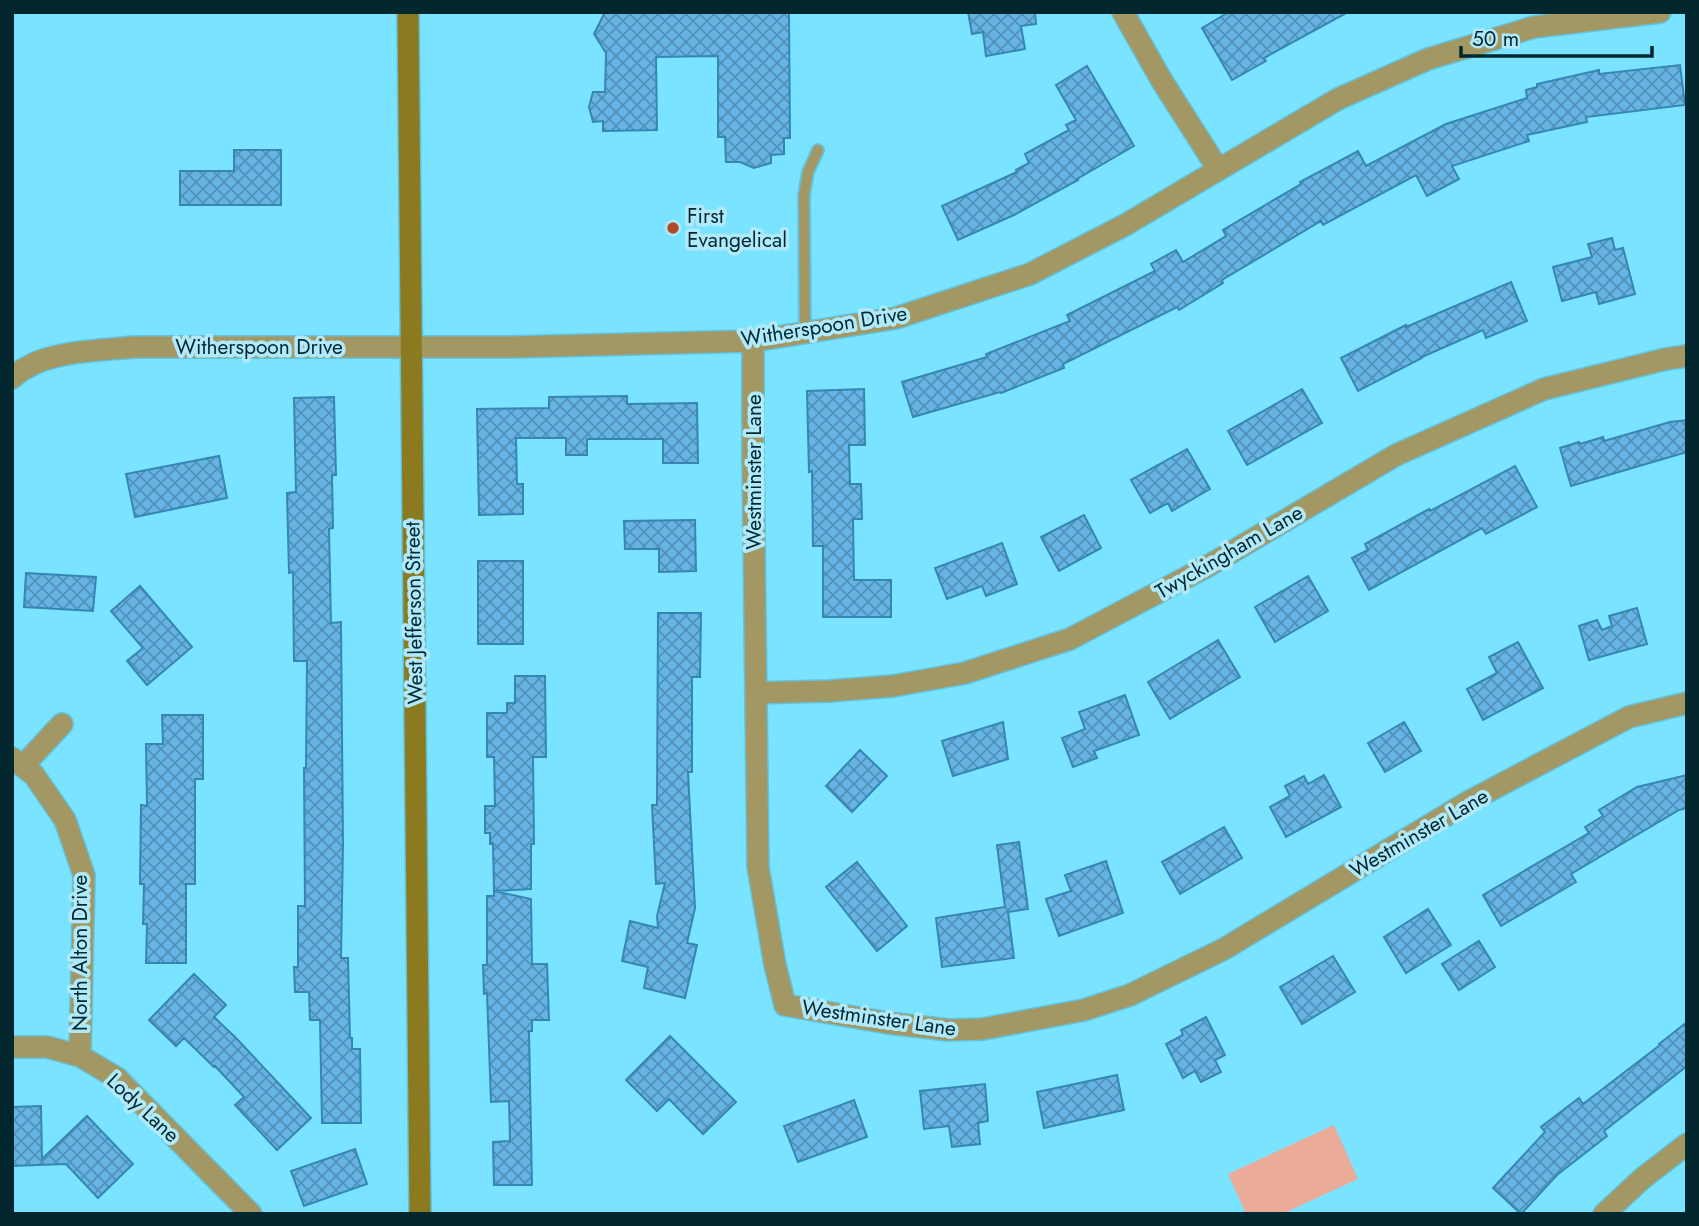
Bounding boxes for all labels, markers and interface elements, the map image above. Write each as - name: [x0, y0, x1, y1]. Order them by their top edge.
- scale bar: [1461, 14, 1652, 58]
- text: 50 m: [1472, 24, 1519, 54]
- place label: First Evangelical: [687, 201, 787, 255]
- marker: First Evangelical: [665, 220, 681, 236]
- street label: Witherspoon Drive: [739, 298, 909, 354]
- street label: Witherspoon Drive: [175, 332, 343, 362]
- street label: Westminster Lane: [739, 394, 769, 550]
- street label: Twyckingham Lane: [1150, 497, 1308, 606]
- street label: West Jefferson Street: [397, 521, 431, 705]
- street label: Westminster Lane: [1344, 781, 1494, 885]
- street label: North Alton Drive: [65, 875, 95, 1031]
- street label: Westminster Lane: [800, 992, 958, 1044]
- street label: Lody Lane: [100, 1066, 186, 1150]

